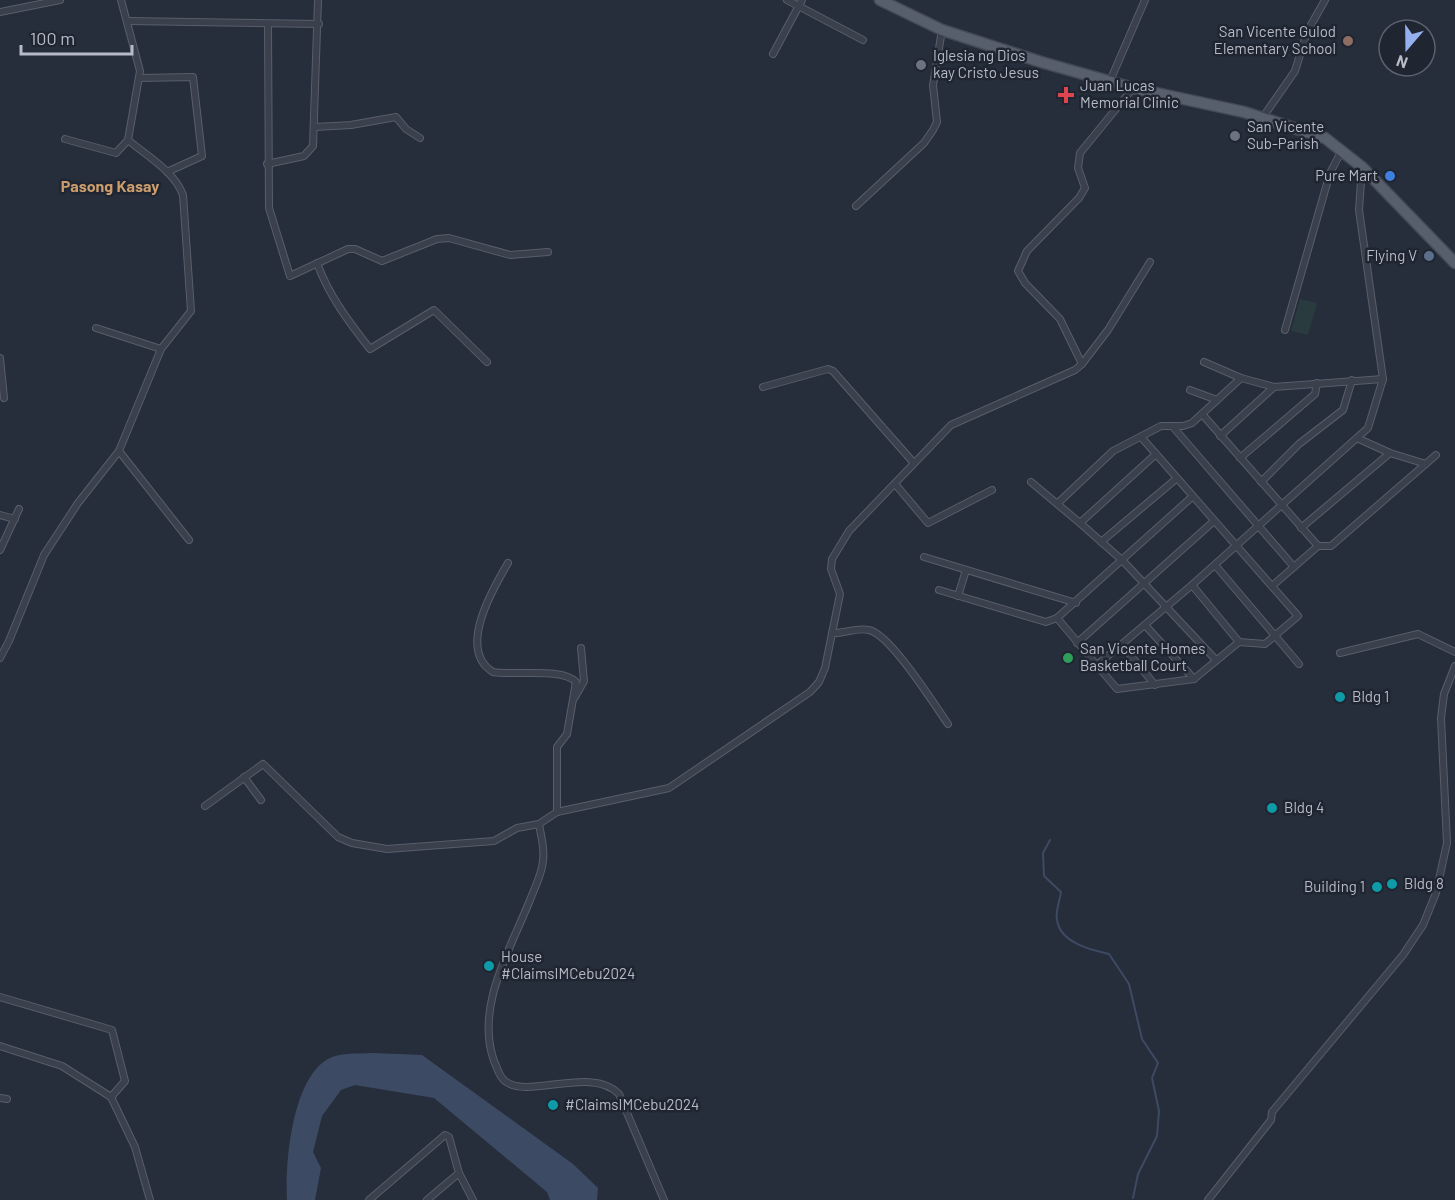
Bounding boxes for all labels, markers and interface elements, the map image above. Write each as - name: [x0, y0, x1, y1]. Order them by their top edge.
- scale bar: [21, 18, 132, 56]
- north arrow: [1377, 18, 1437, 78]
- place label: San Vicente Gulod Elementary School: [1214, 22, 1336, 57]
- text: 100 m: [30, 27, 75, 49]
- marker: San Vicente Gulod Elementary School: [1341, 34, 1355, 48]
- place label: Iglesia ng Dios kay Cristo Jesus: [933, 46, 1039, 81]
- text: N: [1393, 52, 1410, 73]
- marker: Iglesia ng Dios kay Cristo Jesus: [914, 58, 928, 72]
- place label: Juan Lucas Memorial Clinic: [1080, 76, 1179, 111]
- marker: Juan Lucas Memorial Clinic: [1057, 86, 1075, 104]
- place label: San Vicente Sub-Parish: [1247, 117, 1324, 152]
- marker: San Vicente Sub-Parish: [1228, 129, 1242, 143]
- place label: Pure Mart: [1315, 166, 1378, 184]
- marker: Pure Mart: [1383, 169, 1397, 183]
- district label: Pasong Kasay: [61, 176, 159, 195]
- place label: Flying V: [1366, 246, 1417, 264]
- marker: Flying V: [1422, 249, 1436, 263]
- place label: San Vicente Homes Basketball Court: [1080, 639, 1206, 674]
- marker: San Vicente Homes Basketball Court: [1061, 651, 1075, 665]
- place label: Bldg 1: [1352, 687, 1389, 705]
- marker: Bldg 1: [1333, 690, 1347, 704]
- place label: Bldg 4: [1284, 798, 1324, 816]
- marker: Bldg 4: [1265, 801, 1279, 815]
- place label: Bldg 8: [1404, 874, 1444, 892]
- place label: Building 1: [1304, 877, 1365, 895]
- marker: Bldg 8: [1385, 877, 1399, 891]
- marker: Building 1: [1370, 880, 1384, 894]
- place label: House #ClaimsIMCebu2024: [501, 947, 635, 982]
- marker: House #ClaimsIMCebu2024: [482, 959, 496, 973]
- place label: #ClaimsIMCebu2024: [565, 1095, 699, 1113]
- marker: #ClaimsIMCebu2024: [546, 1098, 560, 1112]

